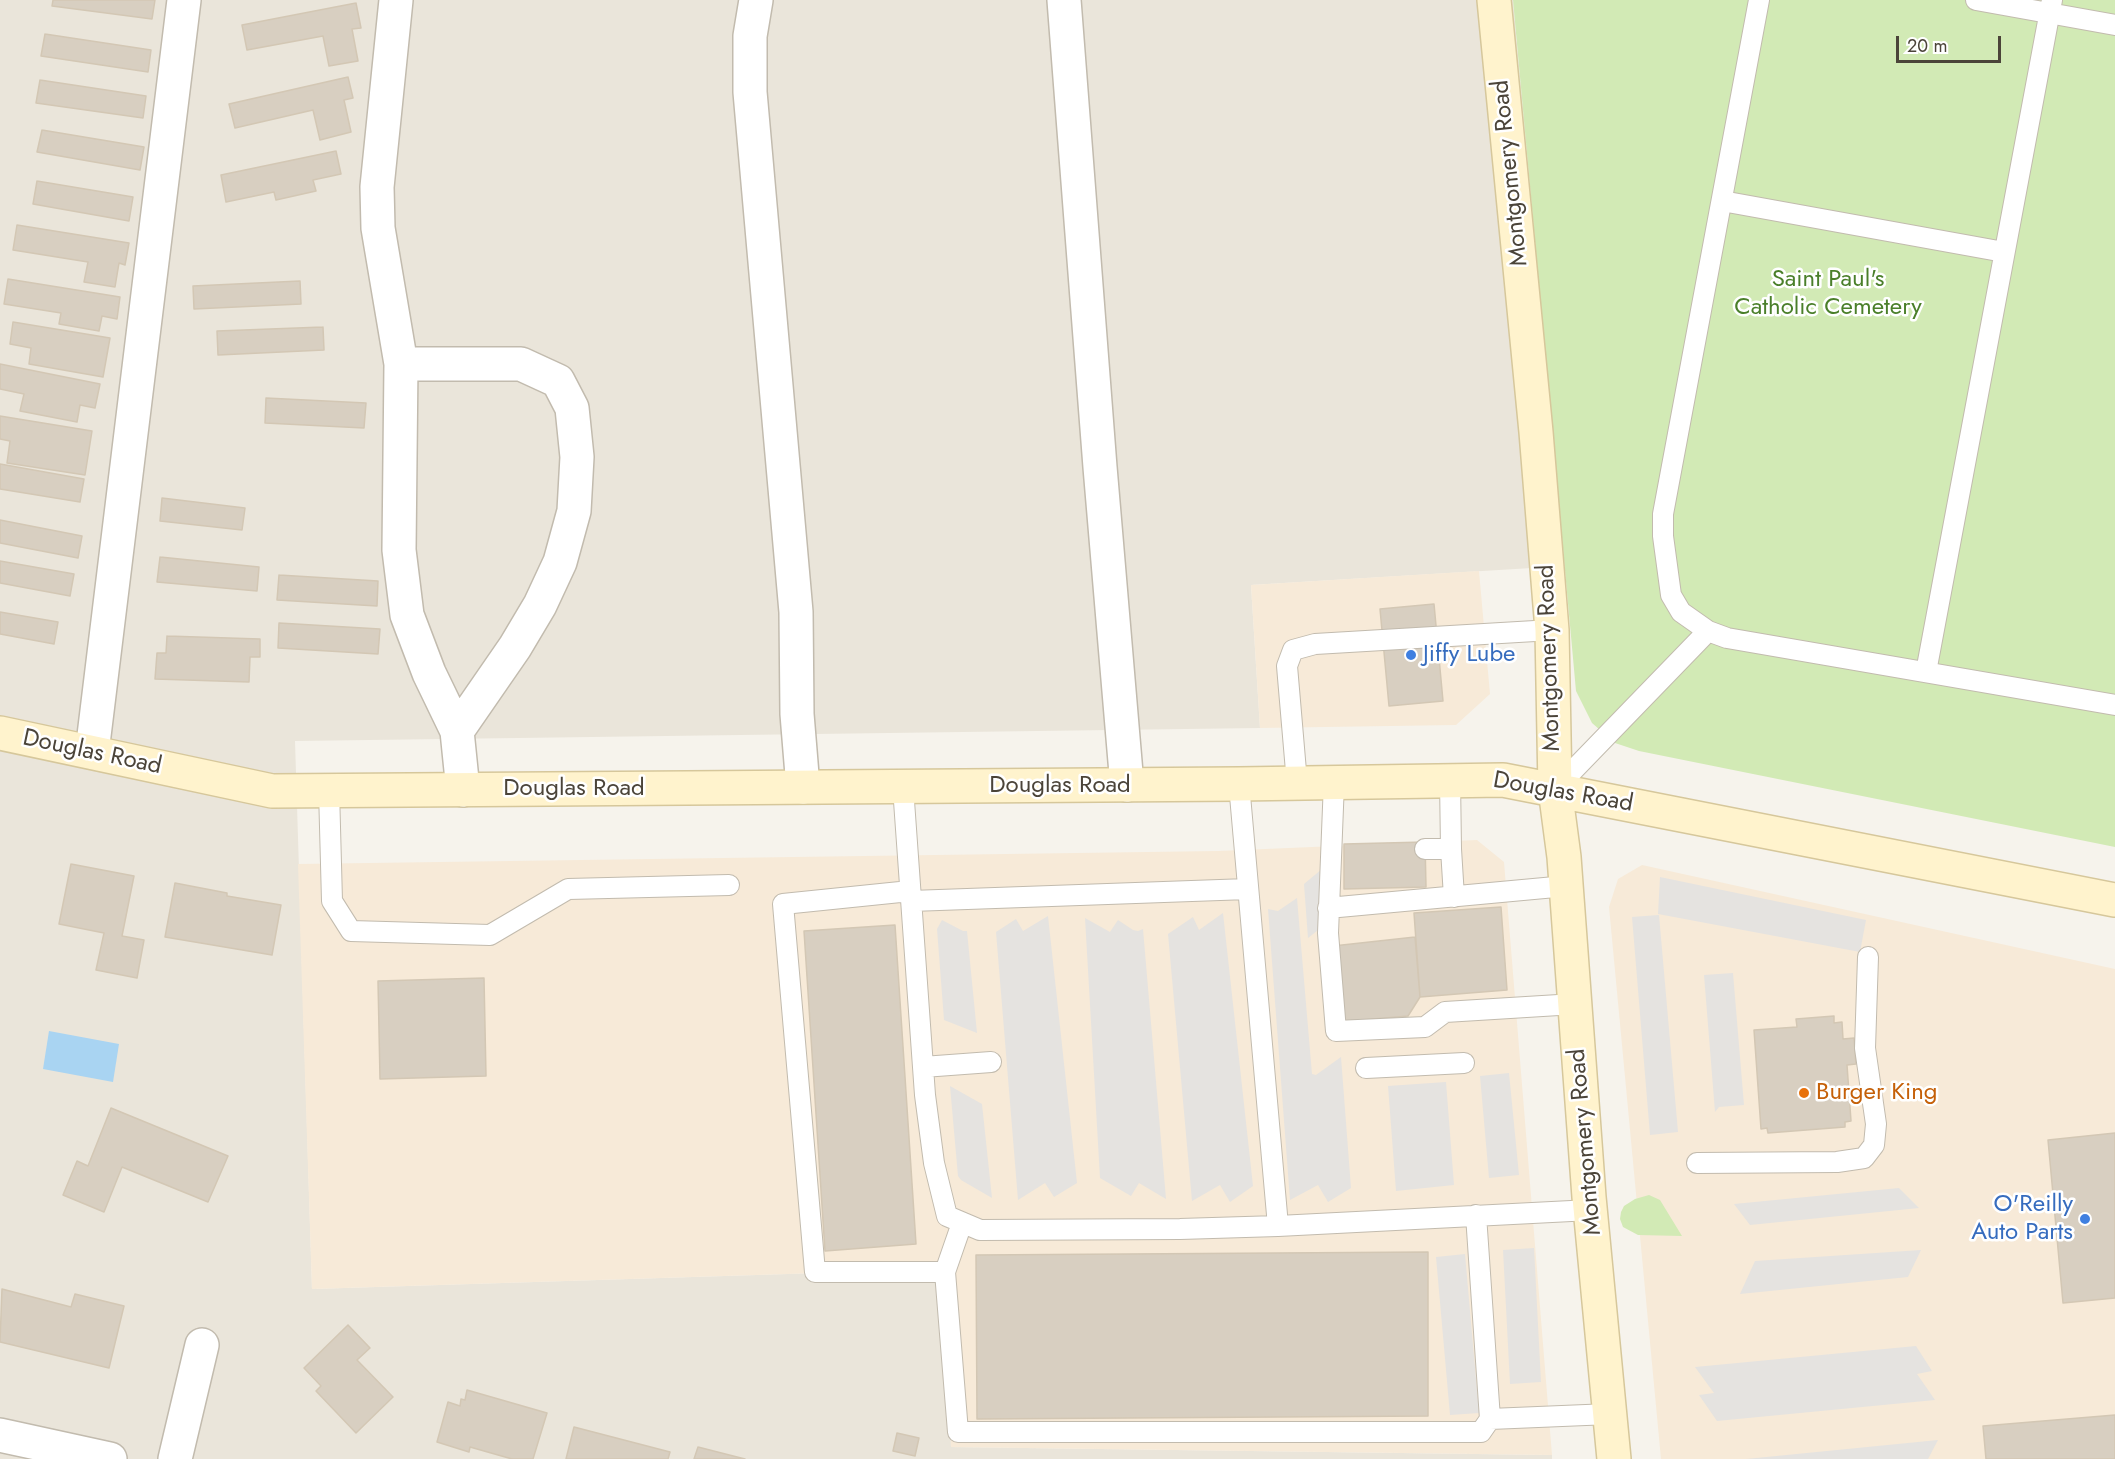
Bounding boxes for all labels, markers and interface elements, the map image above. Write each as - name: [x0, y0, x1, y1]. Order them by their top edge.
- scale bar: [1899, 24, 2004, 62]
- text: 20 m: [1907, 33, 1947, 59]
- street label: Montgomery Road: [1487, 78, 1535, 268]
- park label: Saint Paul's Catholic Cemetery: [1734, 266, 1922, 322]
- street label: Montgomery Road: [1532, 564, 1568, 752]
- place label: Jiffy Lube: [1423, 641, 1515, 669]
- marker: Jiffy Lube: [1404, 648, 1418, 662]
- street label: Douglas Road: [20, 724, 164, 782]
- street label: Douglas Road: [1491, 767, 1635, 819]
- street label: Douglas Road: [989, 772, 1131, 800]
- street label: Douglas Road: [503, 775, 645, 803]
- street label: Montgomery Road: [1563, 1047, 1609, 1237]
- place label: Burger King: [1816, 1079, 1937, 1107]
- marker: Burger King: [1797, 1086, 1811, 1100]
- place label: O'Reilly Auto Parts: [1971, 1191, 2073, 1247]
- marker: O'Reilly Auto Parts: [2078, 1212, 2092, 1226]

